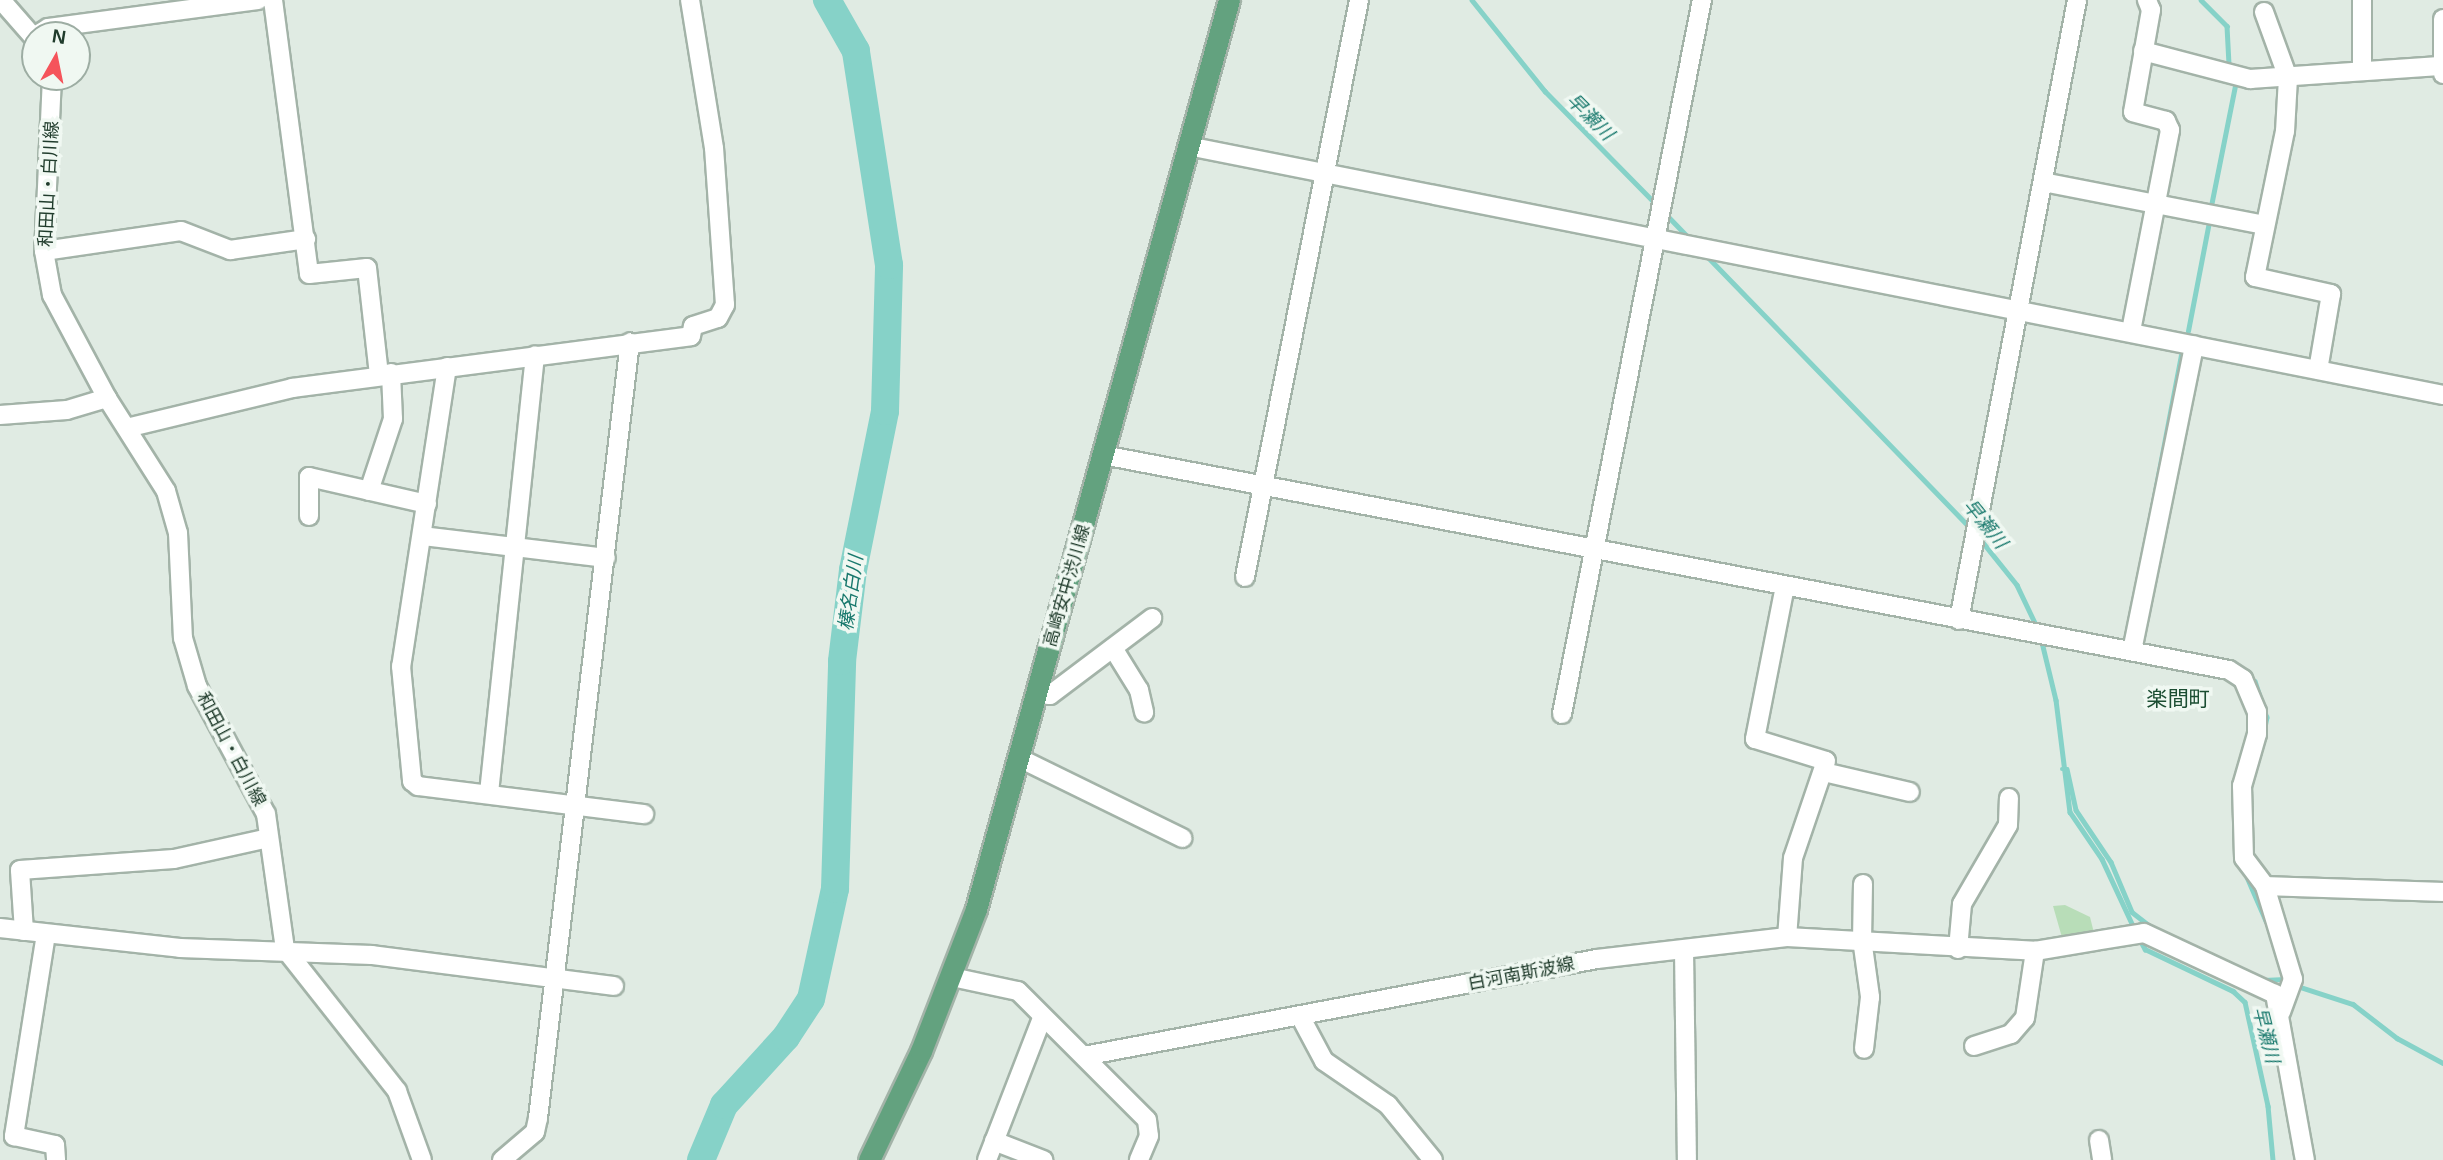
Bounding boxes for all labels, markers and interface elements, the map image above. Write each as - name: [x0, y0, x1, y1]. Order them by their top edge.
- north arrow: [21, 21, 91, 91]
- text: N: [51, 25, 67, 48]
- water label: 早瀬川: [1562, 89, 1618, 145]
- street label: 和田山・白川線: [35, 121, 63, 247]
- water label: 早瀬川: [1958, 495, 2012, 553]
- street label: 高崎安中渋川線: [1039, 522, 1095, 650]
- water label: 榛名白川: [834, 554, 868, 632]
- district label: 楽間町: [2147, 686, 2209, 712]
- street label: 和田山・白川線: [192, 688, 270, 810]
- street label: 白河南斯波線: [1466, 953, 1576, 995]
- water label: 早瀬川: [2248, 1005, 2284, 1065]

